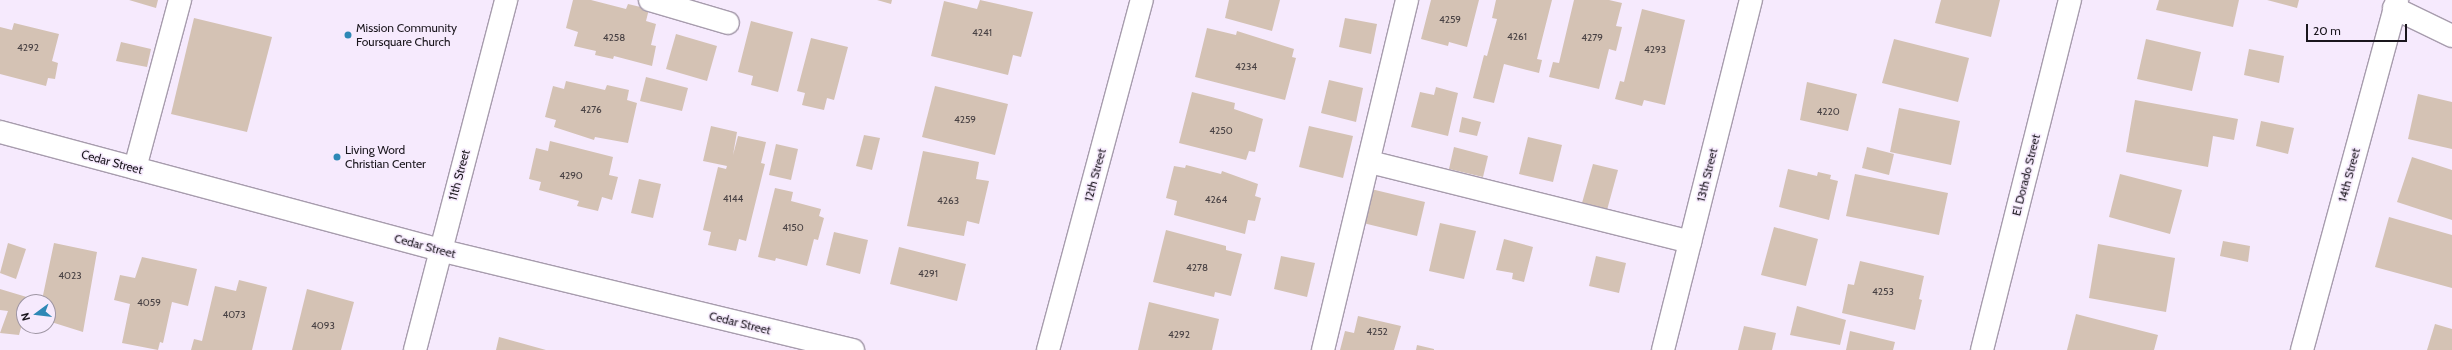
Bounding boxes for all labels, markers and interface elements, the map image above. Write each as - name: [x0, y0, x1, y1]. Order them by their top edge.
- house number: 4259: [1439, 14, 1461, 26]
- scale bar: [2308, 16, 2409, 42]
- place label: Mission Community Foursquare Church: [356, 21, 457, 49]
- text: 20 m: [2313, 23, 2341, 38]
- house number: 4241: [972, 27, 992, 39]
- marker: Mission Community Foursquare Church: [343, 30, 353, 40]
- house number: 4261: [1507, 31, 1527, 43]
- house number: 4258: [603, 32, 625, 44]
- house number: 4279: [1581, 32, 1603, 44]
- house number: 4292: [17, 42, 39, 54]
- house number: 4293: [1644, 44, 1666, 56]
- house number: 4234: [1235, 61, 1257, 73]
- house number: 4276: [580, 104, 602, 116]
- house number: 4220: [1816, 106, 1840, 118]
- house number: 4259: [954, 114, 976, 126]
- house number: 4250: [1209, 125, 1233, 137]
- street label: El Dorado Street: [2009, 133, 2043, 217]
- place label: Living Word Christian Center: [345, 143, 426, 171]
- street label: Cedar Street: [80, 147, 144, 177]
- street label: 12th Street: [1081, 147, 1109, 203]
- street label: 13th Street: [1693, 147, 1721, 203]
- street label: 14th Street: [2335, 147, 2363, 203]
- street label: 11th Street: [445, 148, 473, 202]
- marker: Living Word Christian Center: [332, 152, 342, 162]
- house number: 4290: [559, 170, 583, 182]
- house number: 4144: [723, 193, 743, 205]
- house number: 4264: [1205, 194, 1227, 206]
- house number: 4263: [937, 195, 959, 207]
- house number: 4150: [782, 222, 804, 234]
- street label: Cedar Street: [393, 231, 457, 261]
- house number: 4278: [1186, 262, 1208, 274]
- house number: 4291: [918, 268, 938, 280]
- house number: 4023: [58, 270, 82, 282]
- house number: 4253: [1872, 286, 1894, 298]
- north arrow: [16, 294, 56, 334]
- house number: 4059: [137, 297, 161, 309]
- street label: Cedar Street: [708, 308, 772, 338]
- house number: 4073: [222, 309, 246, 321]
- text: N: [18, 311, 33, 322]
- house number: 4093: [311, 320, 335, 332]
- house number: 4252: [1366, 326, 1388, 338]
- house number: 4292: [1168, 329, 1190, 341]

